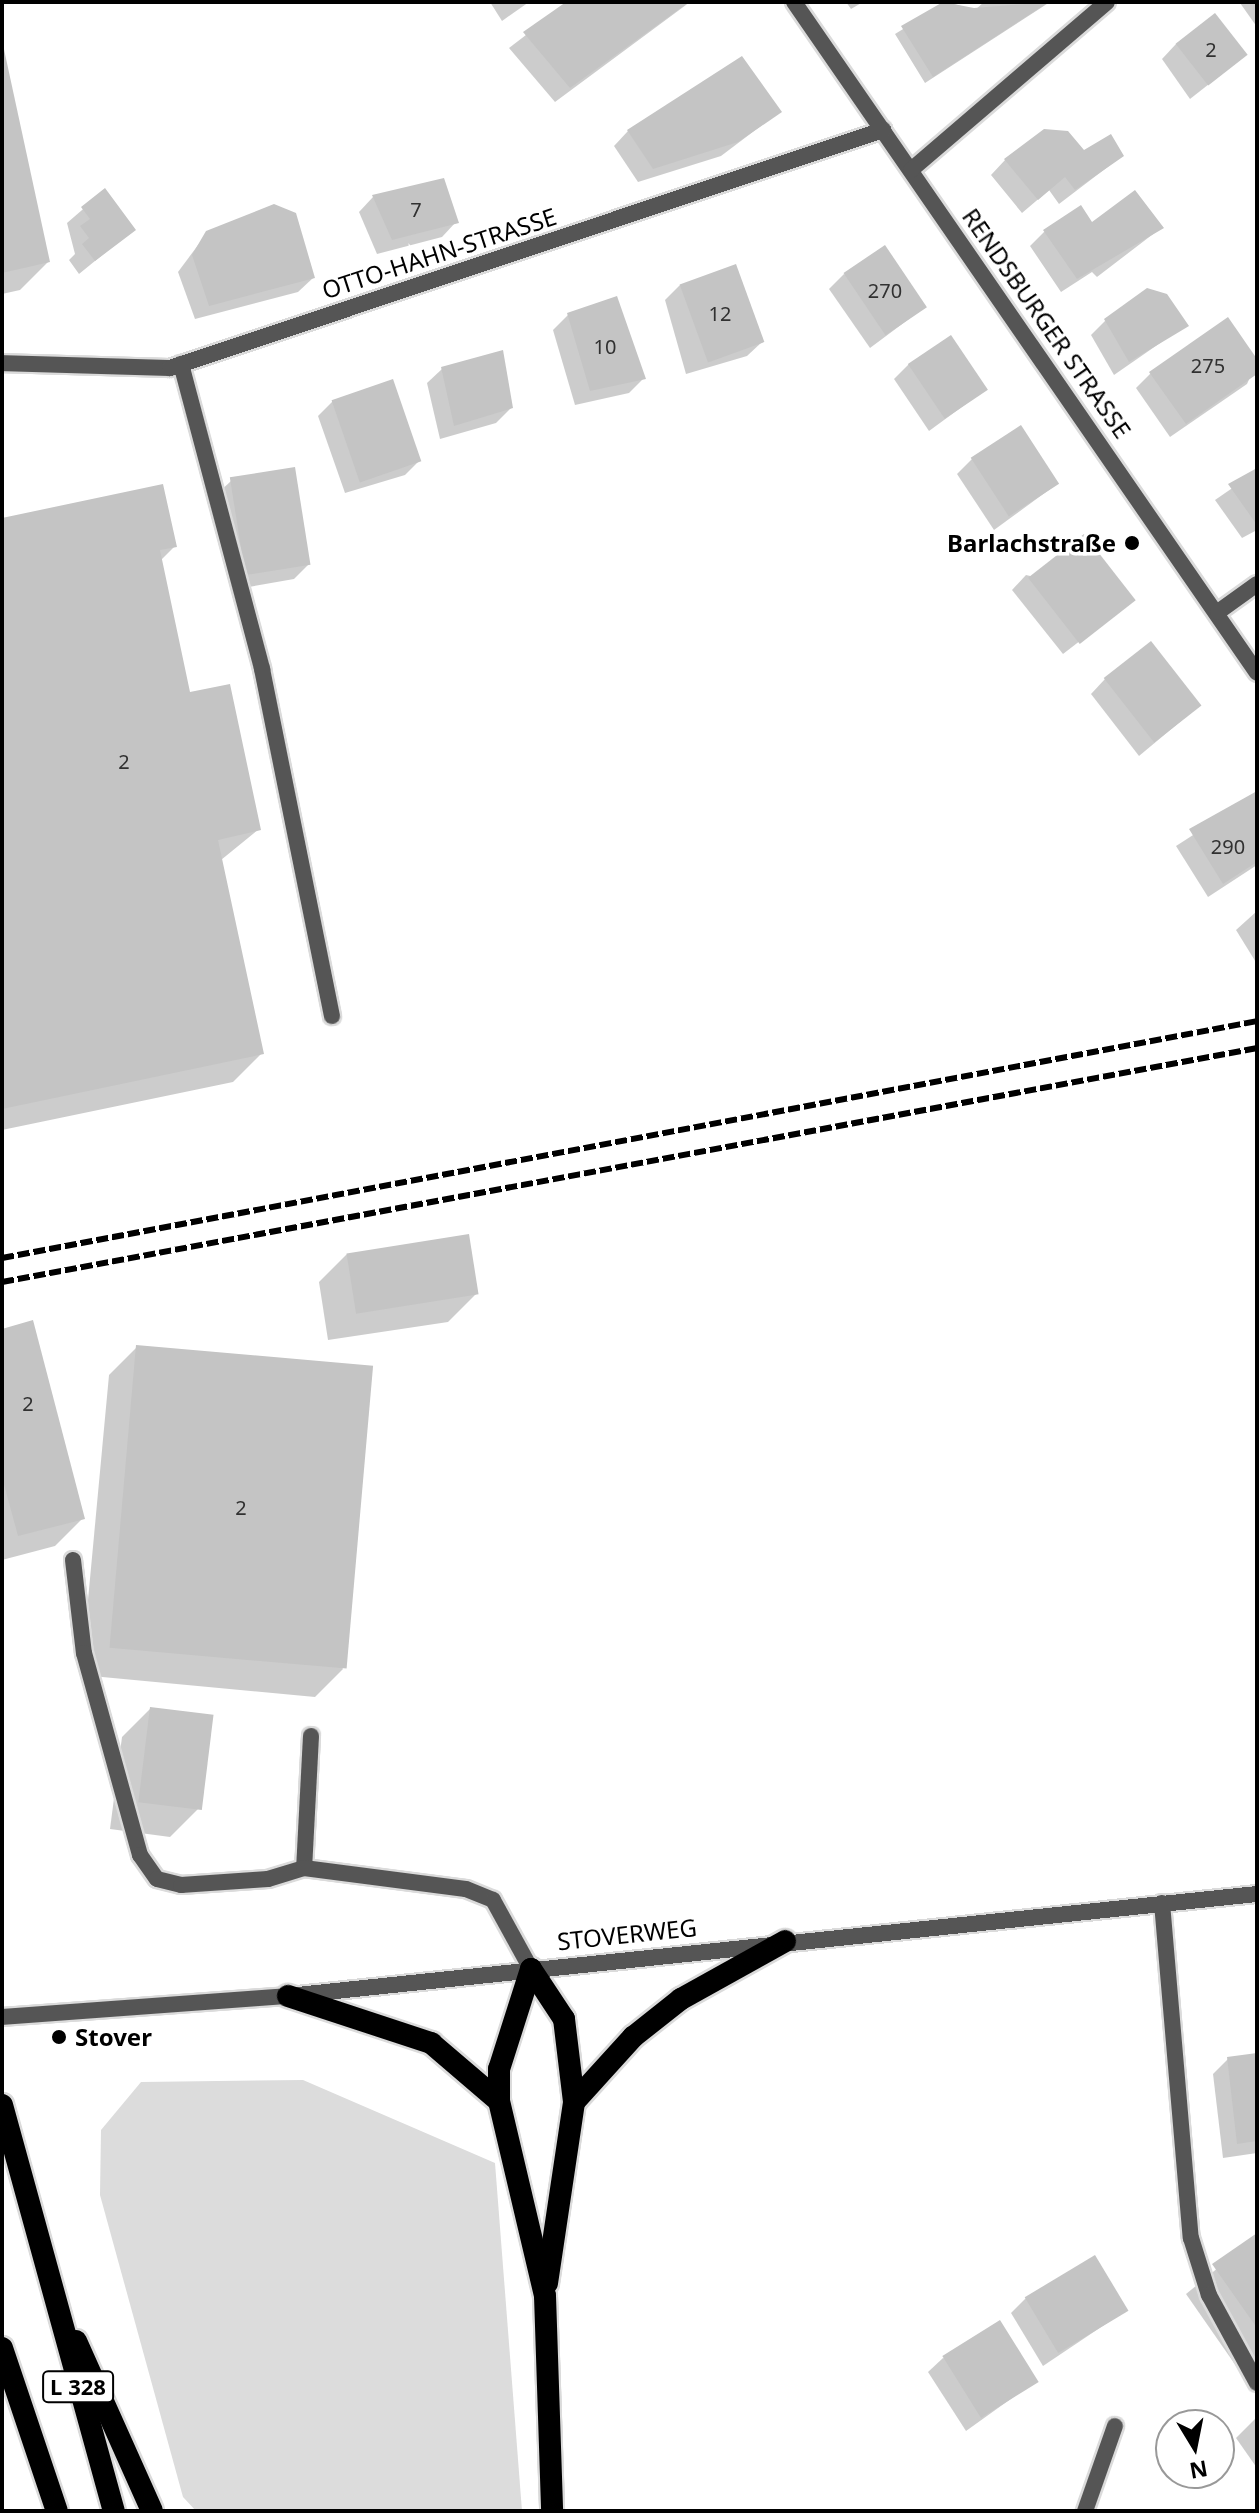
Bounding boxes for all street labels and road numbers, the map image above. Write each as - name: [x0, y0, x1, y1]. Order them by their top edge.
- street label: OTTO-HAHN-STRASSE: [318, 202, 560, 304]
- street label: RENDSBURGER STRASSE: [957, 203, 1137, 443]
- street label: STOVERWEG: [556, 1912, 698, 1956]
- road number: L 328: [42, 2369, 114, 2405]

